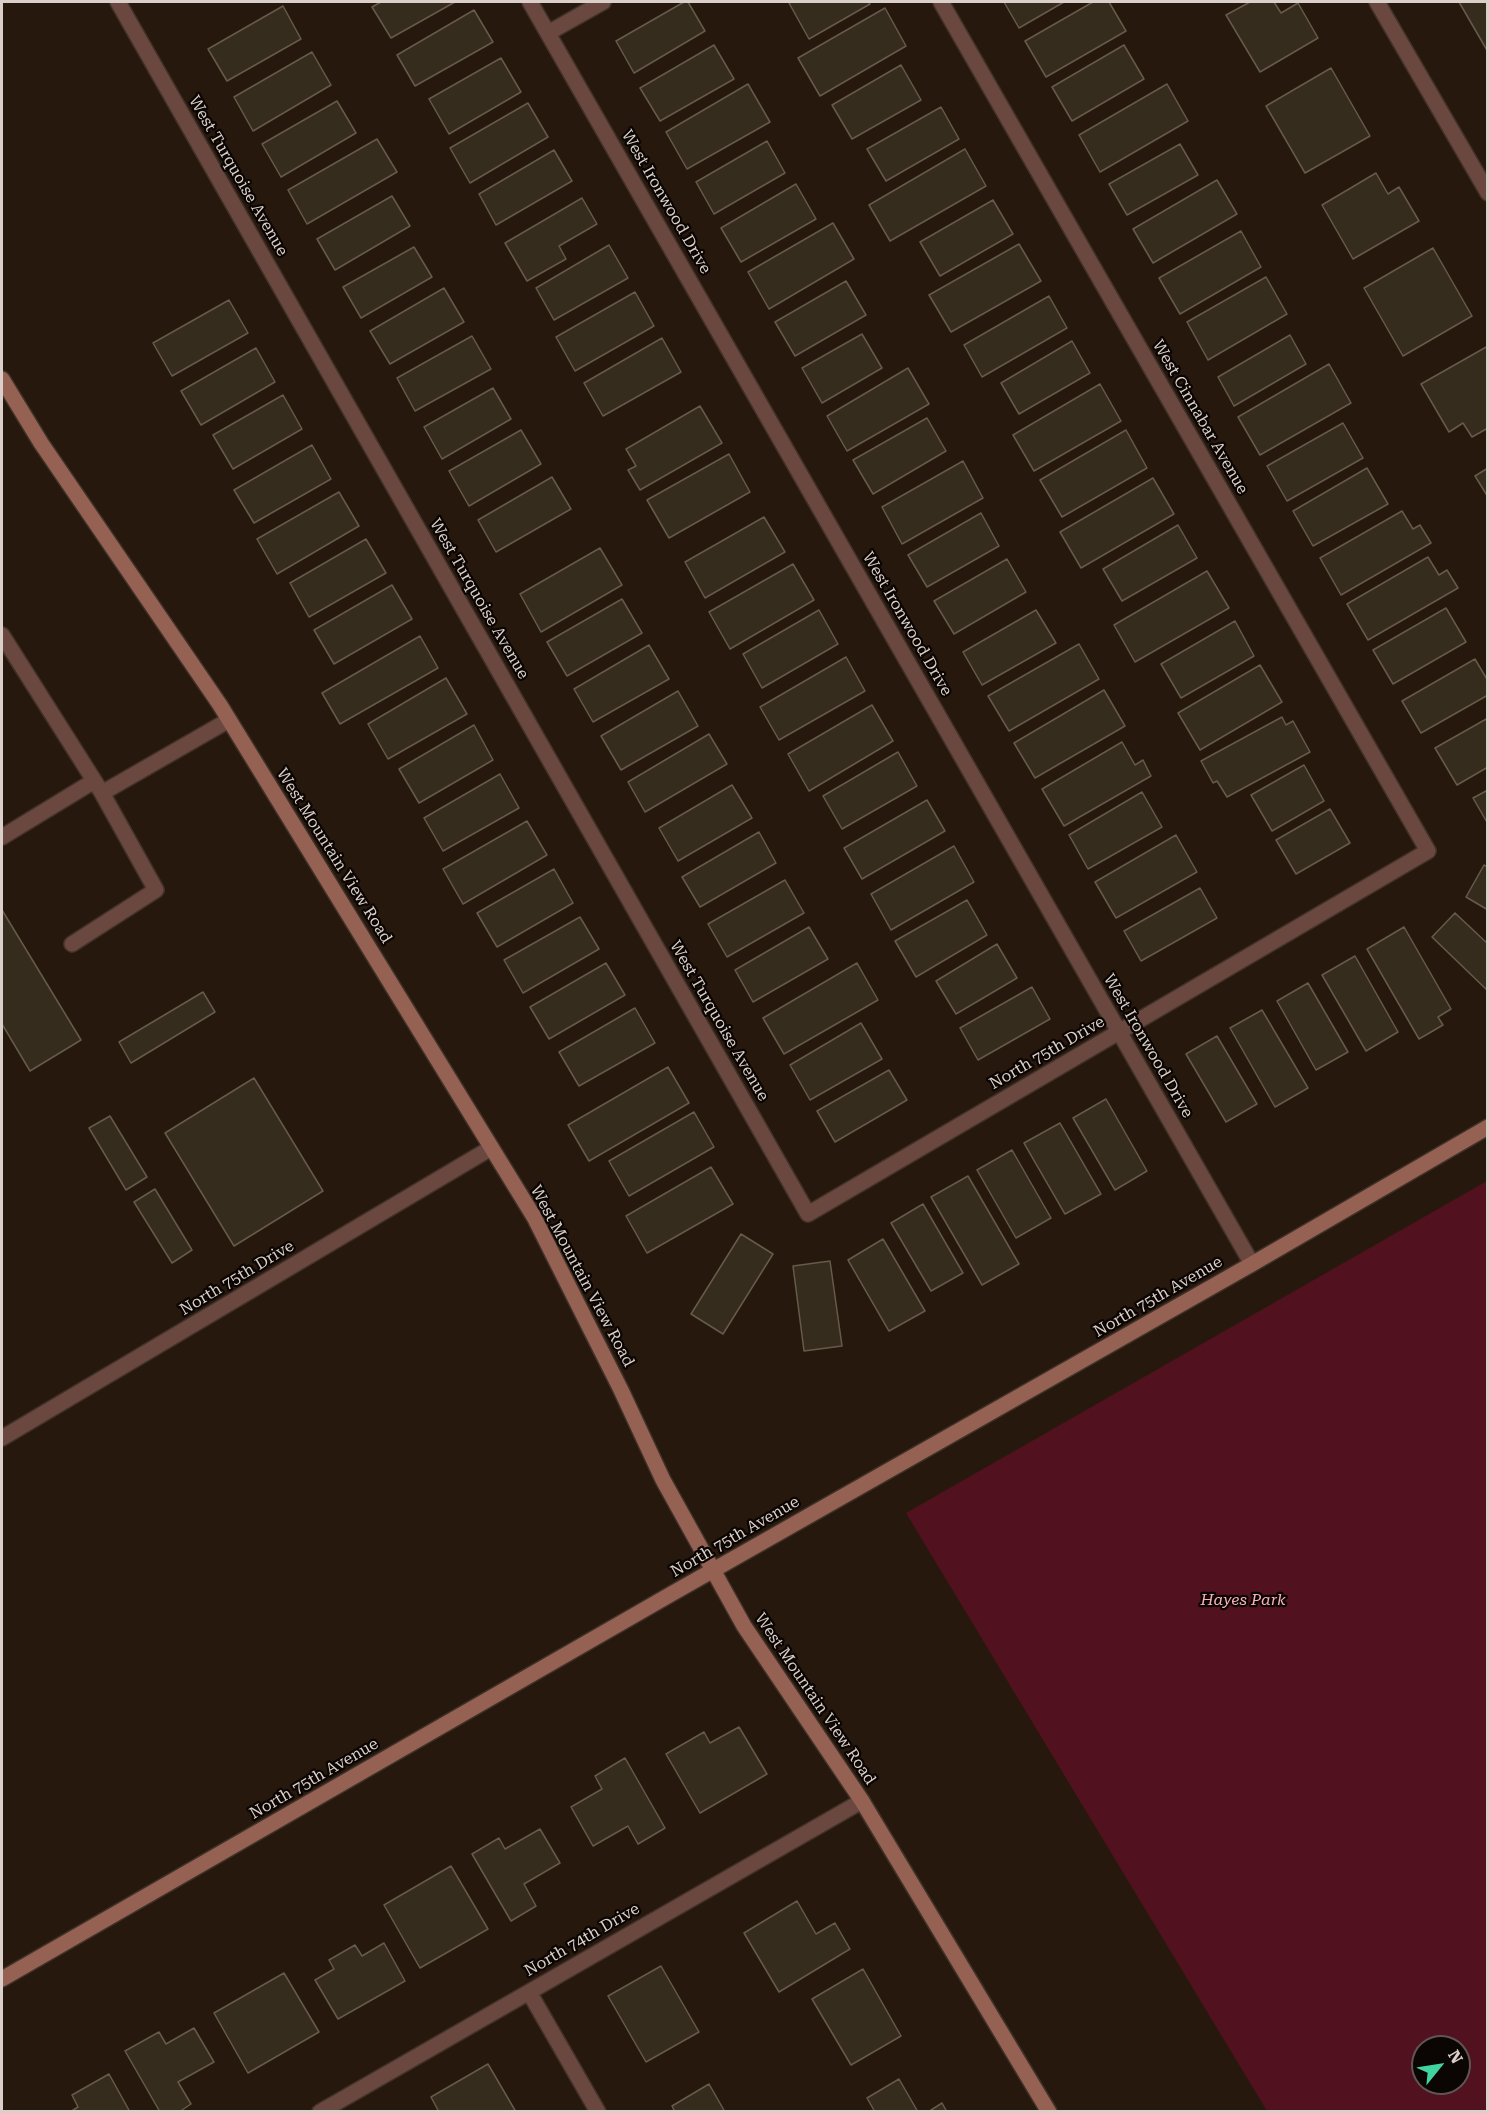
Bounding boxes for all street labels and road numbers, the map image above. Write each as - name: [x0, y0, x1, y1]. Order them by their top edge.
- street label: West Turquoise Avenue: [184, 92, 292, 260]
- street label: West Ironwood Drive: [617, 127, 715, 277]
- street label: West Cinnabar Avenue: [1148, 336, 1252, 498]
- street label: West Turquoise Avenue: [425, 515, 533, 683]
- street label: West Ironwood Drive: [858, 549, 956, 699]
- street label: West Mountain View Road: [272, 765, 396, 947]
- street label: West Turquoise Avenue: [665, 937, 773, 1105]
- street label: West Ironwood Drive: [1099, 971, 1197, 1121]
- street label: North 75th Drive: [986, 1012, 1108, 1094]
- street label: West Mountain View Road: [526, 1182, 638, 1370]
- street label: North 75th Drive: [176, 1236, 298, 1320]
- street label: North 75th Avenue: [1090, 1252, 1226, 1342]
- street label: North 75th Avenue: [667, 1492, 803, 1582]
- street label: West Mountain View Road: [750, 1610, 880, 1788]
- street label: North 75th Avenue: [246, 1734, 382, 1824]
- street label: North 74th Drive: [521, 1899, 643, 1981]

